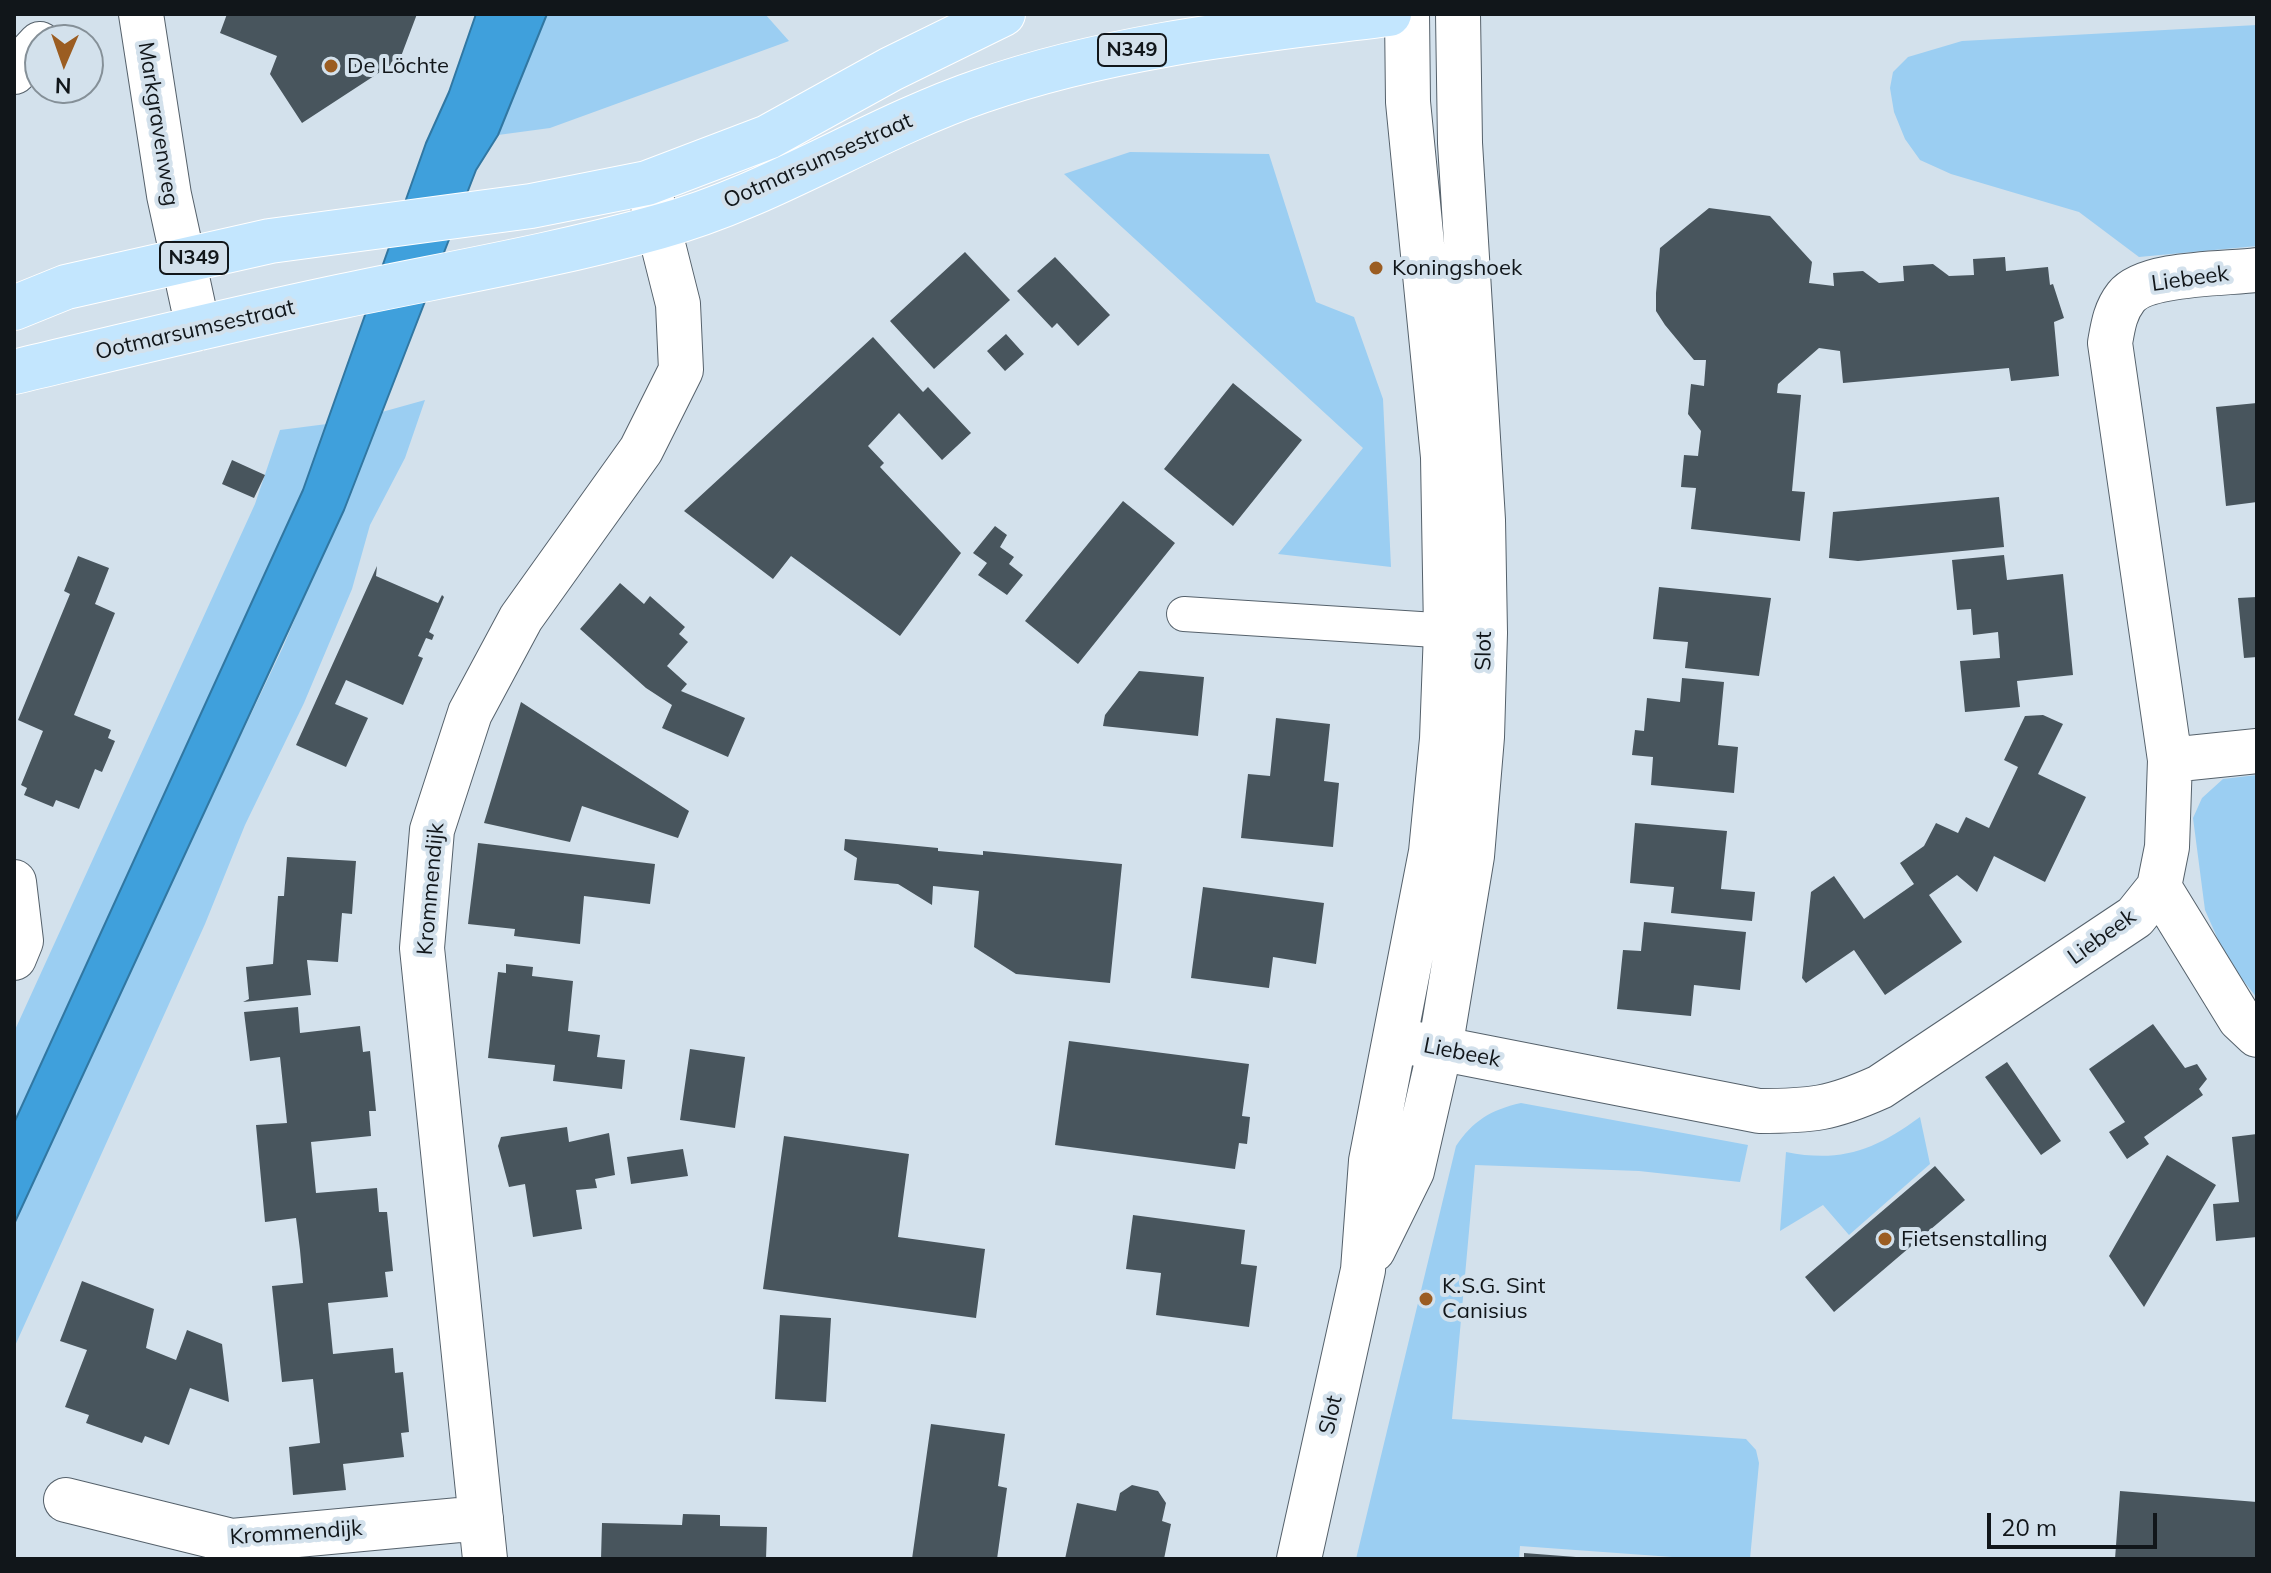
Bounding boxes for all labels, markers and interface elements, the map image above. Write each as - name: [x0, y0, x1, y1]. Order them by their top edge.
- north arrow: [24, 24, 104, 104]
- road number: N349: [1098, 34, 1166, 66]
- street label: Markgravenweg: [132, 40, 184, 208]
- place label: De Löchte: [347, 53, 449, 79]
- marker: De Löchte: [322, 57, 340, 75]
- text: N: [54, 72, 72, 100]
- street label: Ootmarsumsestraat: [720, 107, 916, 215]
- road number: N349: [160, 242, 228, 274]
- place label: Koningshoek: [1392, 255, 1522, 281]
- marker: Koningshoek: [1367, 259, 1385, 277]
- street label: Liebeek: [2150, 261, 2230, 297]
- street label: Ootmarsumsestraat: [93, 294, 297, 366]
- street label: Slot: [1470, 631, 1498, 671]
- street label: Krommendijk: [412, 822, 450, 956]
- street label: Liebeek: [2063, 903, 2141, 971]
- street label: Liebeek: [1421, 1033, 1503, 1073]
- place label: Fietsenstalling: [1901, 1226, 2048, 1252]
- marker: Fietsenstalling: [1876, 1230, 1894, 1248]
- place label: K.S.G. Sint Canisius: [1442, 1273, 1546, 1324]
- marker: K.S.G. Sint Canisius: [1417, 1290, 1435, 1308]
- street label: Slot: [1314, 1393, 1348, 1437]
- scale bar: [1991, 1497, 2161, 1547]
- text: 20 m: [2001, 1512, 2057, 1542]
- street label: Krommendijk: [229, 1515, 363, 1551]

